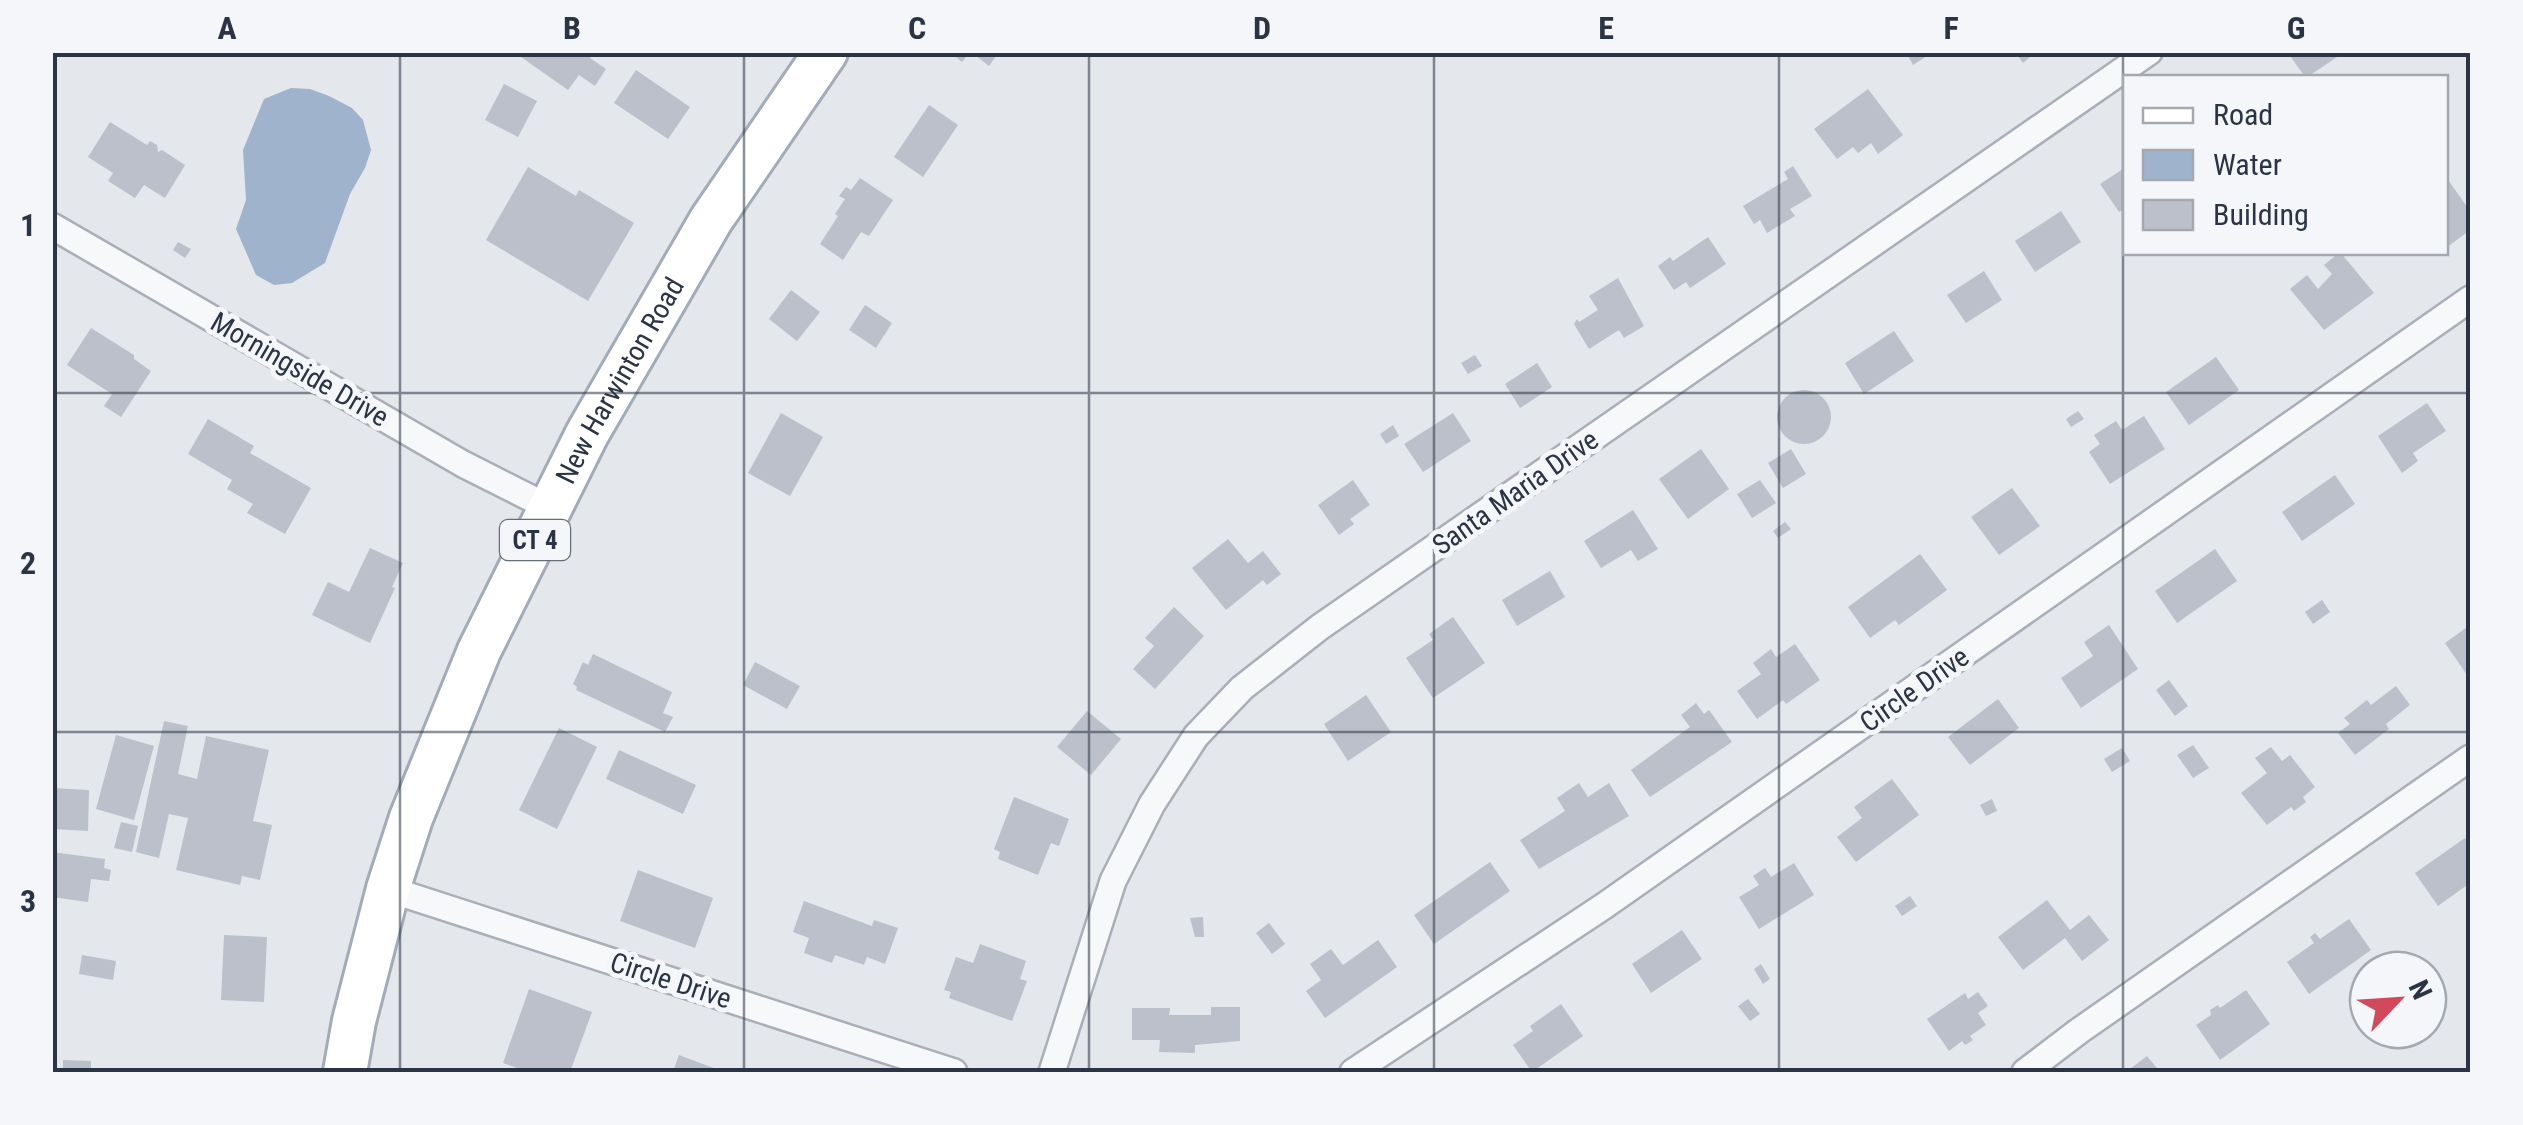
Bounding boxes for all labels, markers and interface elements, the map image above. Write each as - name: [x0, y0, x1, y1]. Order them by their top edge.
- text: A: [217, 9, 237, 47]
- text: B: [563, 9, 581, 47]
- text: C: [908, 9, 926, 47]
- text: D: [1253, 9, 1271, 47]
- text: E: [1598, 9, 1614, 47]
- text: F: [1943, 9, 1959, 47]
- text: G: [2287, 9, 2305, 47]
- legend: [2123, 75, 2448, 255]
- text: Road: [2213, 97, 2273, 132]
- text: Water: [2213, 147, 2282, 182]
- text: Building: [2213, 197, 2309, 232]
- text: 1: [20, 206, 36, 244]
- street label: New Harwinton Road: [549, 272, 691, 489]
- street label: Morningside Drive: [205, 305, 394, 434]
- street label: Santa Maria Drive: [1426, 423, 1605, 562]
- road number: CT 4: [500, 520, 570, 560]
- text: 2: [20, 544, 36, 582]
- street label: Circle Drive: [1853, 640, 1975, 739]
- text: 3: [20, 882, 36, 920]
- street label: Circle Drive: [606, 945, 736, 1016]
- north arrow: [2348, 950, 2448, 1050]
- text: N: [2402, 975, 2439, 1004]

